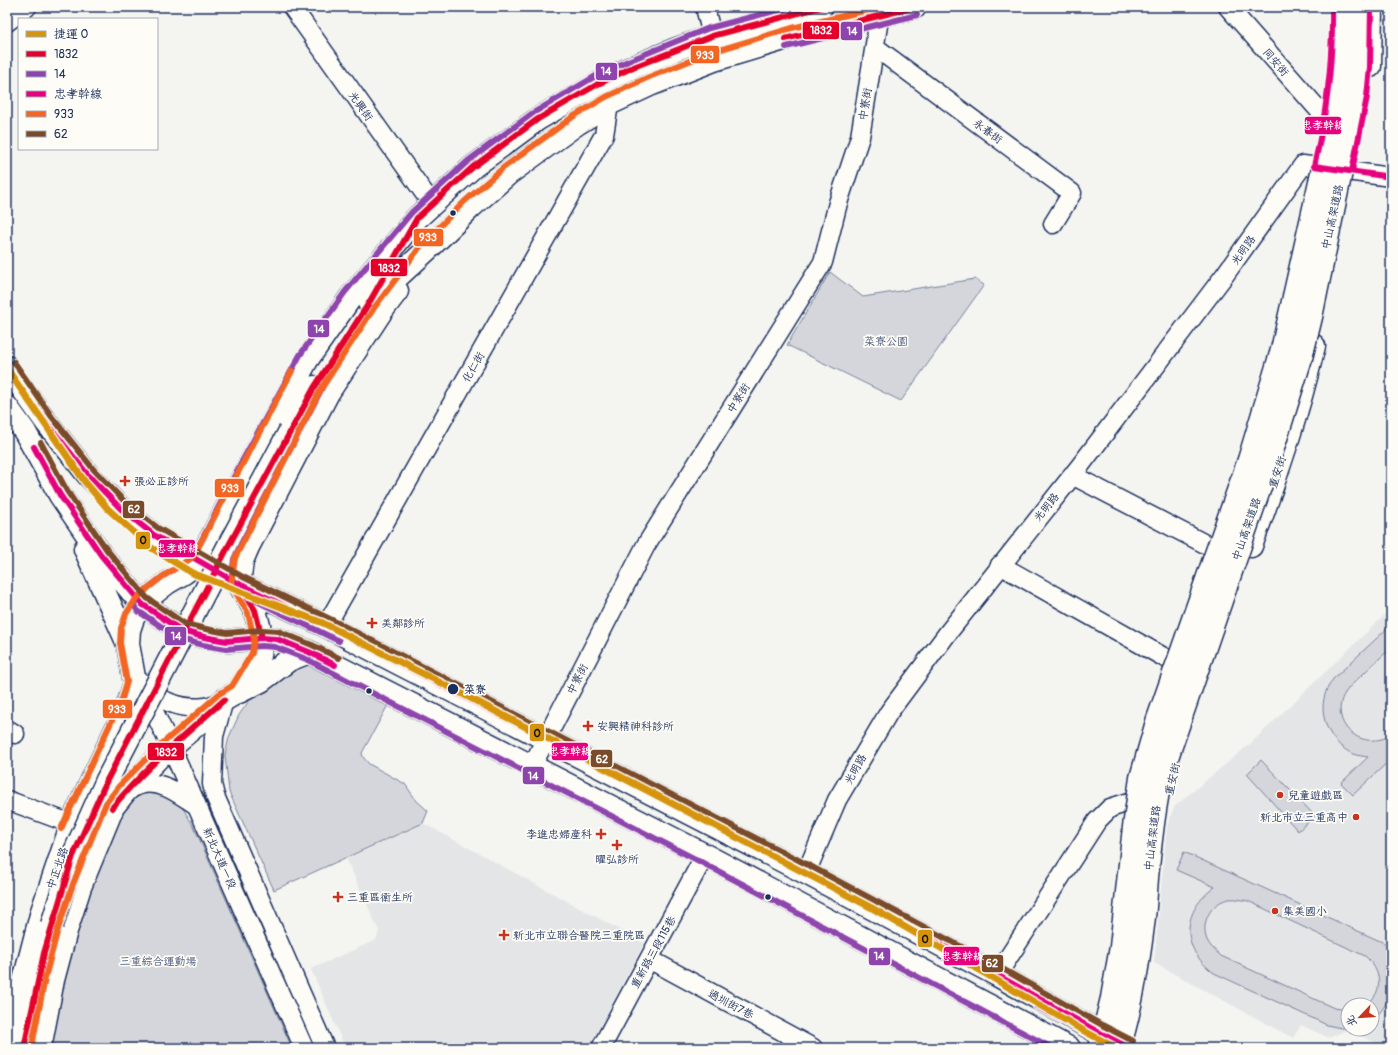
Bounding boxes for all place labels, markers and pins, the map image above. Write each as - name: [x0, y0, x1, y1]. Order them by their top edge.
- unlabelled marker: [448, 208, 458, 218]
- marker: 張必正診所: [119, 475, 131, 487]
- place label: 張必正診所: [134, 475, 189, 488]
- marker: 美鄰診所: [366, 617, 378, 629]
- place label: 美鄰診所: [381, 617, 425, 630]
- marker: 菜寮: [446, 682, 460, 696]
- place label: 菜寮: [464, 683, 486, 696]
- unlabelled marker: [364, 686, 374, 696]
- marker: 安興精神科診所: [582, 720, 594, 732]
- place label: 安興精神科診所: [597, 720, 674, 733]
- place label: 兒童遊戲區: [1288, 789, 1343, 802]
- marker: 兒童遊戲區: [1275, 790, 1285, 800]
- place label: 新北市立三重高中: [1260, 811, 1348, 824]
- marker: 新北市立三重高中: [1351, 812, 1361, 822]
- place label: 李進忠婦產科: [526, 828, 592, 841]
- marker: 李進忠婦產科: [595, 828, 607, 840]
- marker: 曜弘診所: [611, 839, 623, 851]
- place label: 曜弘診所: [595, 853, 639, 866]
- marker: 三重區衛生所: [332, 891, 344, 903]
- place label: 三重區衛生所: [347, 891, 413, 904]
- unlabelled marker: [763, 892, 773, 902]
- place label: 集美國小: [1283, 905, 1327, 918]
- marker: 集美國小: [1270, 906, 1280, 916]
- marker: 新北市立聯合醫院三重院區: [498, 929, 510, 941]
- place label: 新北市立聯合醫院三重院區: [513, 929, 645, 942]

